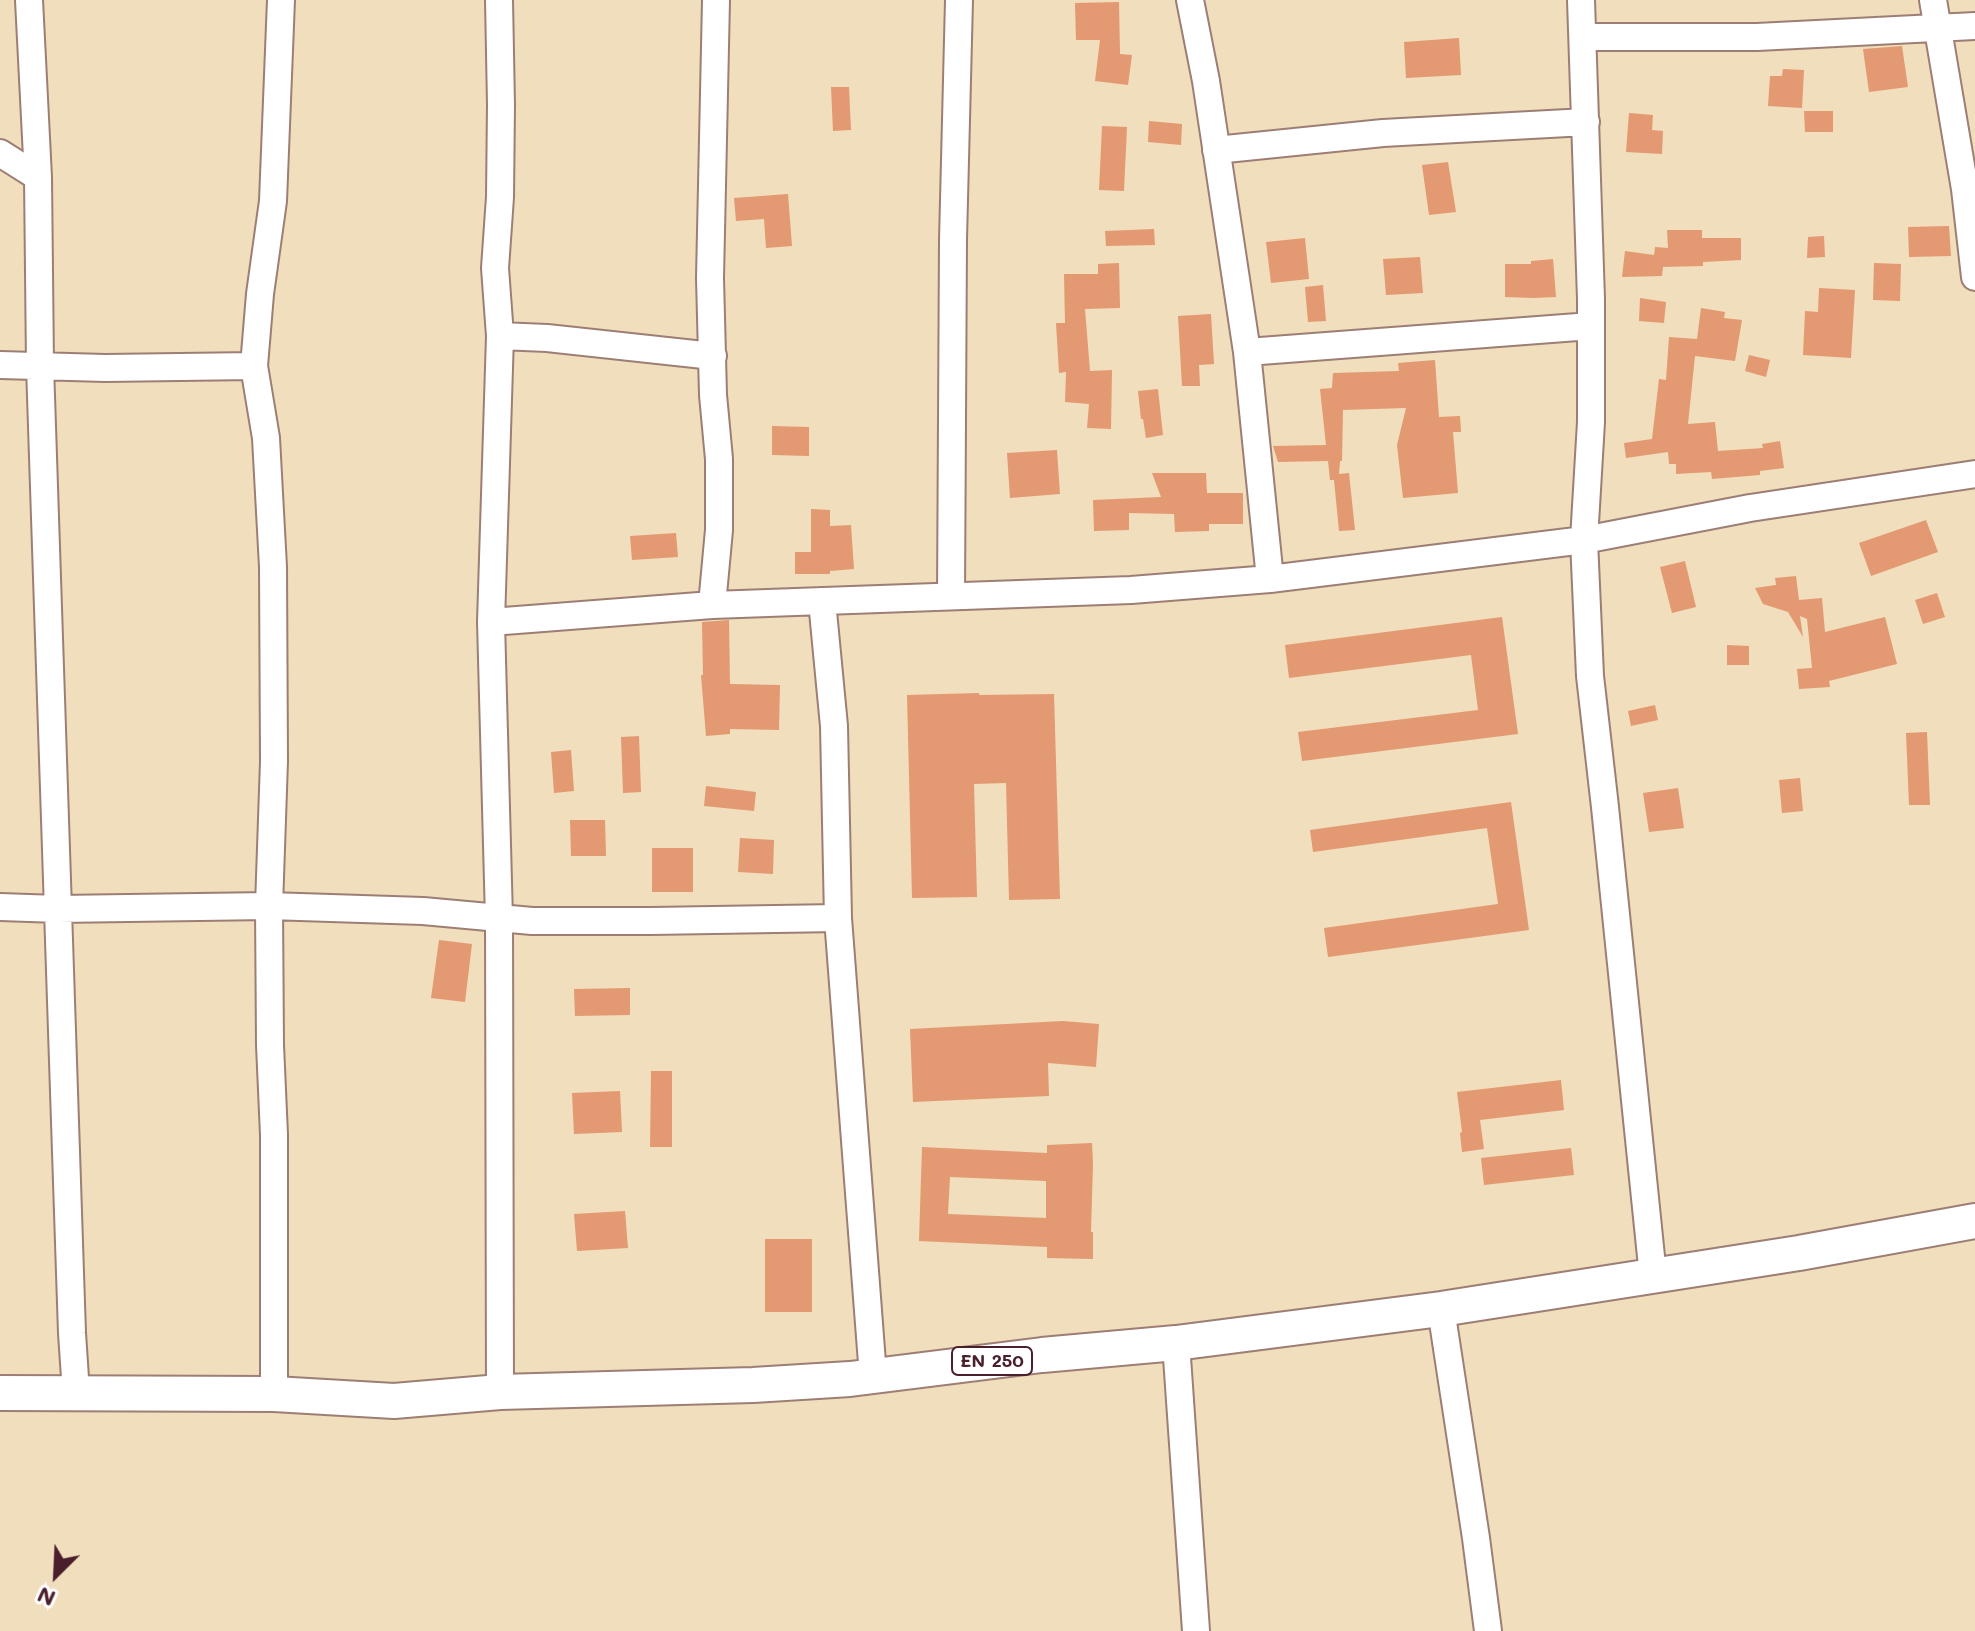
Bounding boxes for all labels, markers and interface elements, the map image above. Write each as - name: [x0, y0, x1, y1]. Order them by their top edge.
- road number: EN 250: [952, 1347, 1032, 1375]
- north arrow: [16, 1535, 96, 1615]
- text: N: [33, 1581, 60, 1614]

